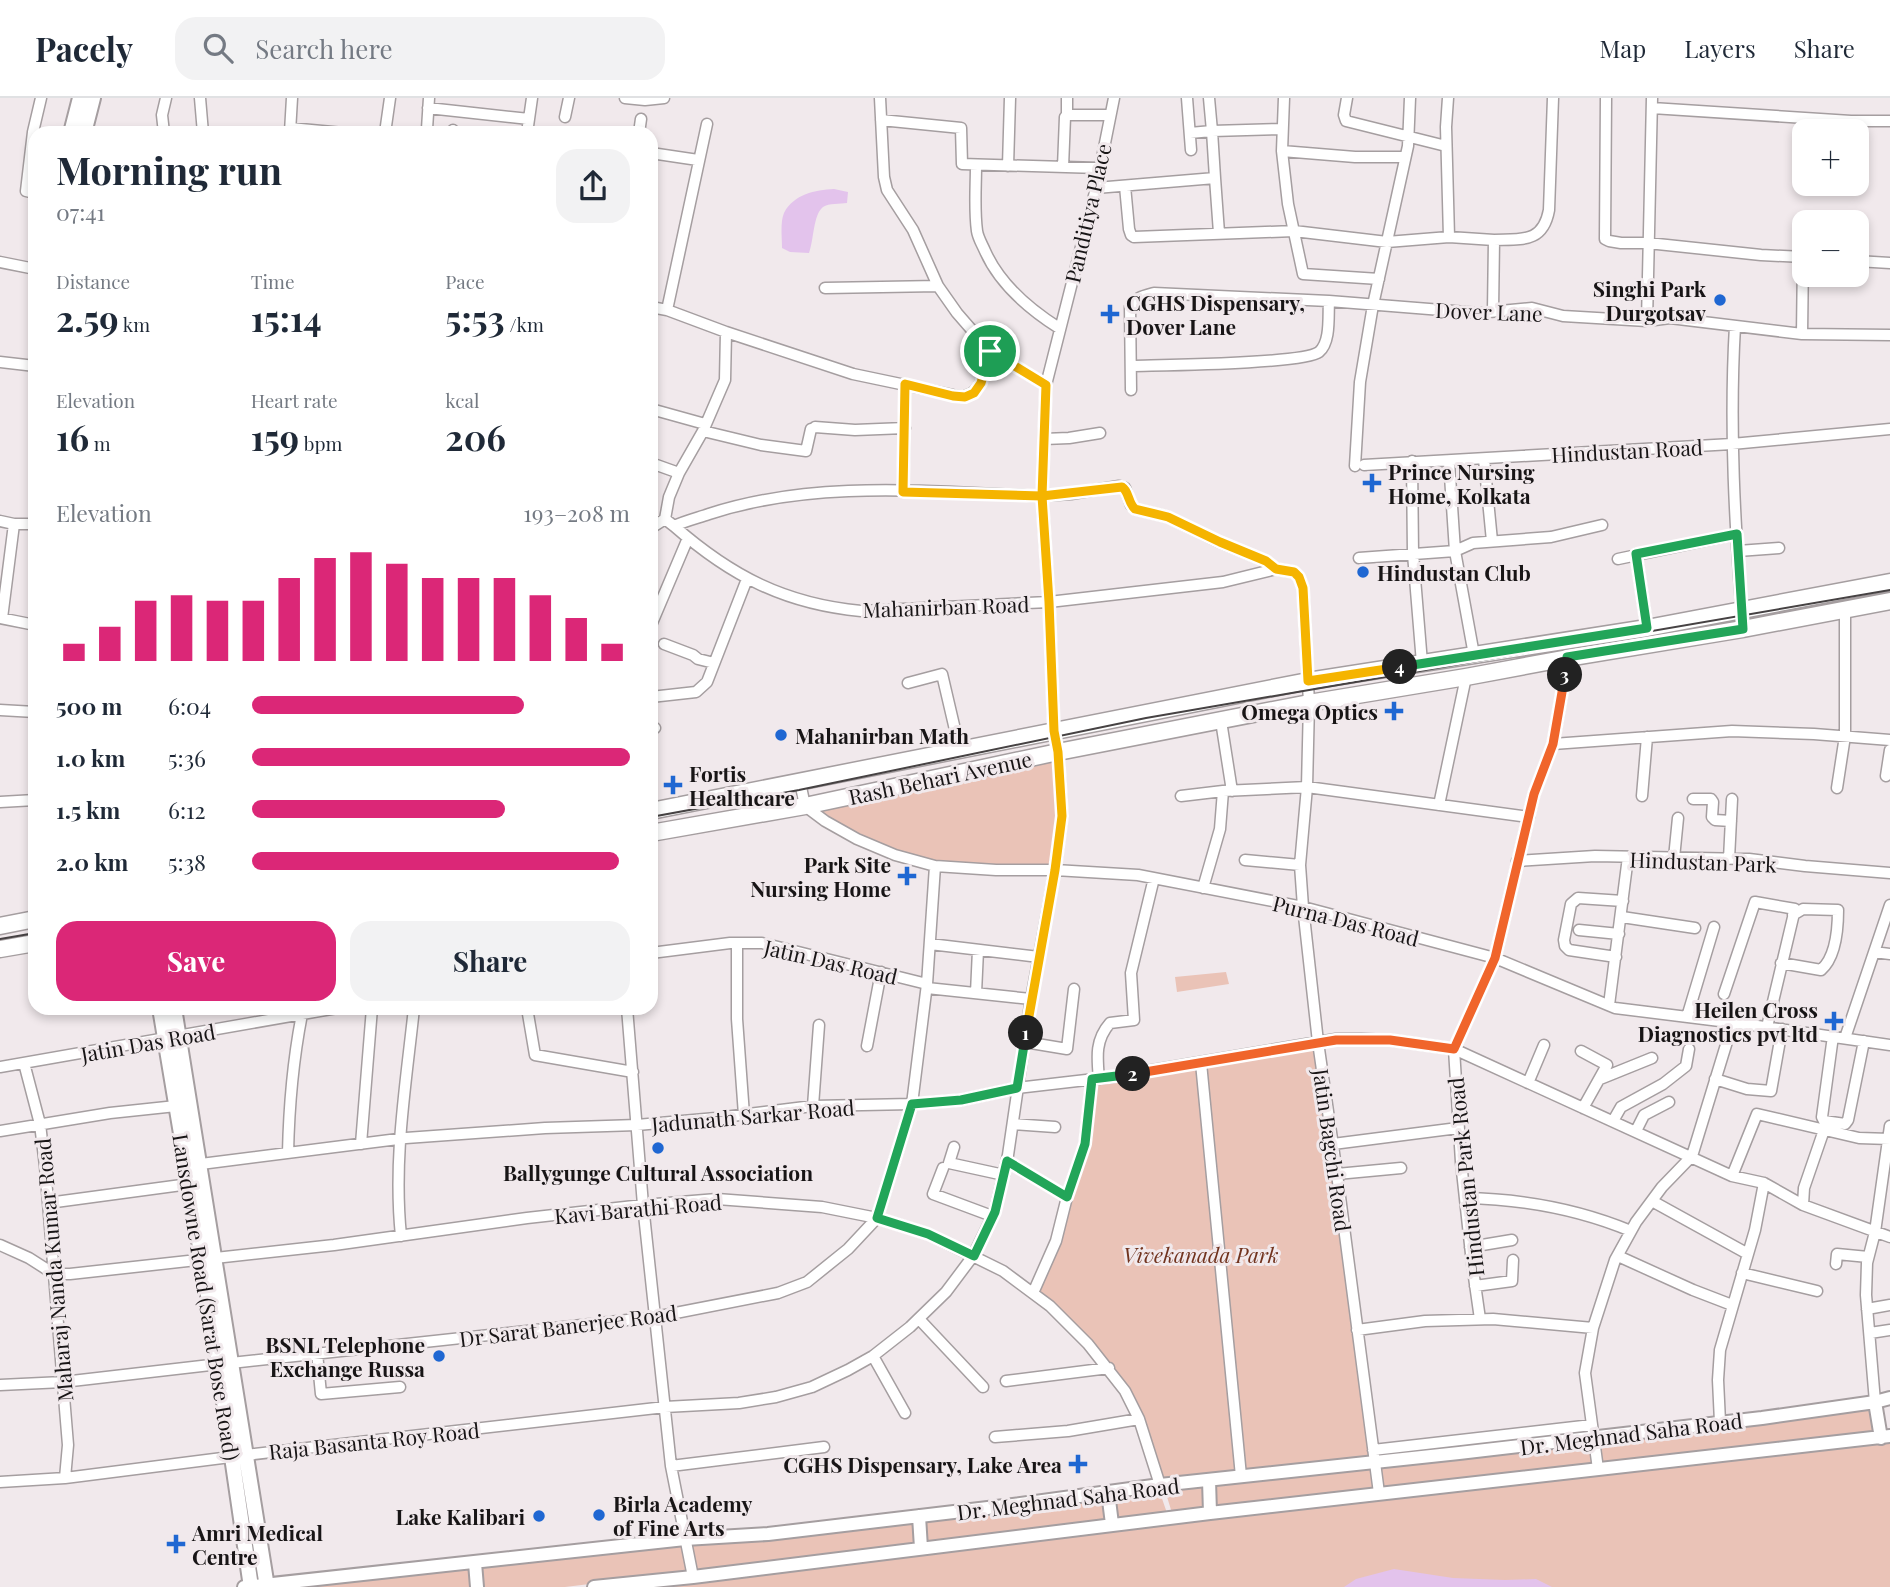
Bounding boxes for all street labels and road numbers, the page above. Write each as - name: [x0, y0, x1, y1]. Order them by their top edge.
- street label: Panditiya Place: [1057, 140, 1117, 286]
- street label: Dover Lane: [1435, 295, 1543, 327]
- street label: Hindustan Road: [1550, 432, 1704, 468]
- street label: Mahanirban Road: [862, 589, 1030, 623]
- street label: Rash Behari Avenue: [846, 744, 1034, 810]
- street label: Hindustan Park: [1629, 844, 1777, 878]
- street label: Purna Das Road: [1270, 888, 1422, 952]
- street label: Jatin Das Road: [761, 932, 900, 990]
- street label: Jatin Das Road: [78, 1016, 217, 1068]
- street label: Jatin Bagchi Road: [1308, 1066, 1358, 1233]
- street label: Hindustan Park Road: [1441, 1076, 1489, 1278]
- street label: Jadunath Sarkar Road: [649, 1092, 856, 1138]
- street label: Lansdowne Road (Sarat Bose Road): [167, 1132, 247, 1462]
- street label: Maharaj Nanda Kumar Road: [28, 1137, 78, 1403]
- street label: Kavi Barathi Road: [553, 1187, 723, 1229]
- street label: Dr Sarat Banerjee Road: [458, 1298, 678, 1352]
- street label: Dr. Meghnad Saha Road: [1518, 1405, 1744, 1461]
- street label: Raja Basanta Roy Road: [267, 1415, 481, 1465]
- street label: Dr. Meghnad Saha Road: [955, 1470, 1181, 1526]

